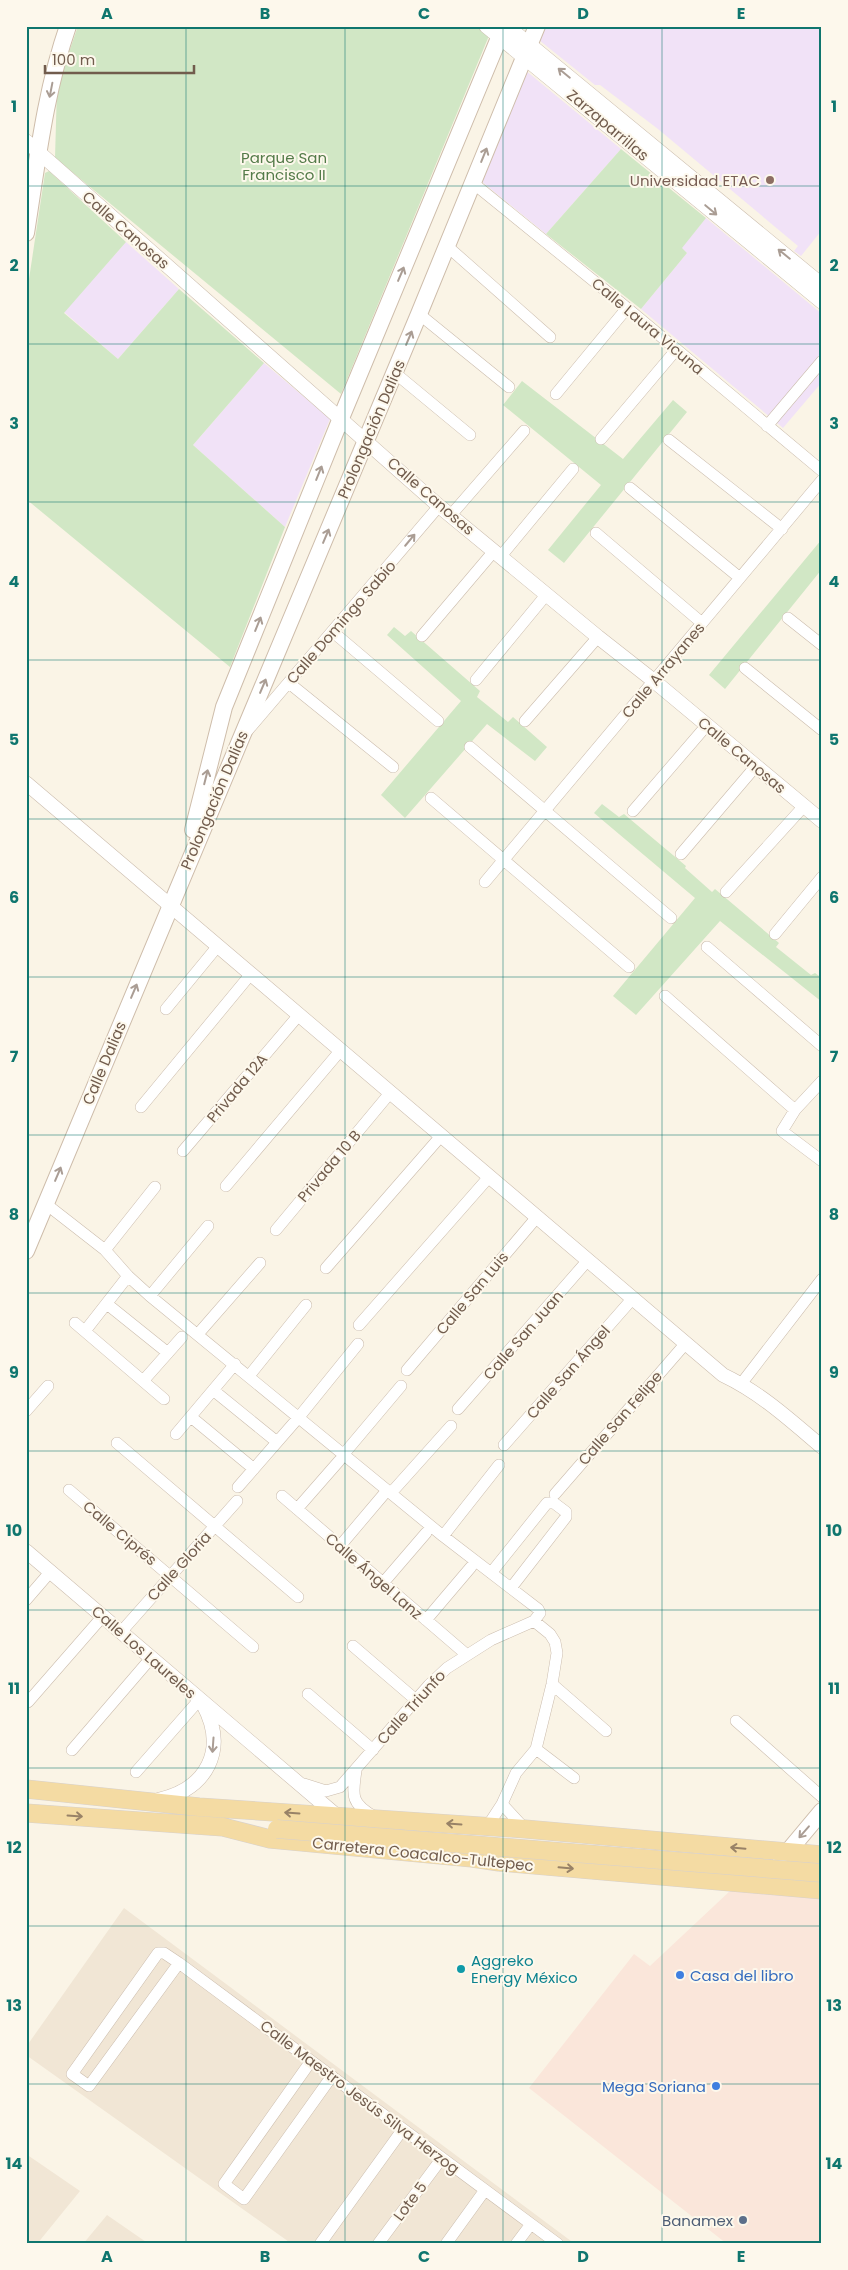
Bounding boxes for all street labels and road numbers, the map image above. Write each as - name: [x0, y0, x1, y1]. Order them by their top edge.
- street label: Zarzaparrillas: [562, 84, 654, 166]
- street label: Calle Canosas: [78, 186, 174, 274]
- street label: Calle Laura Vicuna: [587, 273, 709, 379]
- street label: Prolongación Dalias: [332, 356, 410, 502]
- street label: Calle Canosas: [383, 452, 479, 540]
- street label: Calle Domingo Sabio: [281, 556, 401, 688]
- street label: Calle Arrayanes: [617, 617, 709, 722]
- street label: Calle Canosas: [693, 712, 791, 798]
- street label: Prolongación Dalias: [175, 727, 253, 873]
- street label: Calle Dalias: [77, 1018, 131, 1108]
- street label: Privada 12A: [202, 1049, 272, 1127]
- street label: Privada 10 B: [293, 1125, 365, 1207]
- street label: Calle San Luis: [431, 1247, 513, 1339]
- street label: Calle San Juan: [478, 1286, 568, 1384]
- street label: Calle San Ángel: [521, 1321, 615, 1423]
- street label: Calle San Felipe: [573, 1366, 667, 1470]
- street label: Calle Ciprés: [79, 1496, 162, 1570]
- street label: Calle Gloria: [142, 1527, 216, 1605]
- street label: Calle Ángel Lanz: [321, 1528, 427, 1624]
- street label: Calle Los Laureles: [87, 1601, 201, 1703]
- street label: Calle Triunfo: [372, 1665, 450, 1749]
- street label: Carretera Coacalco-Tultepec: [311, 1832, 535, 1876]
- street label: Calle Maestro Jesús Silva Herzog: [256, 2015, 464, 2179]
- street label: Lote 5: [388, 2177, 432, 2225]

